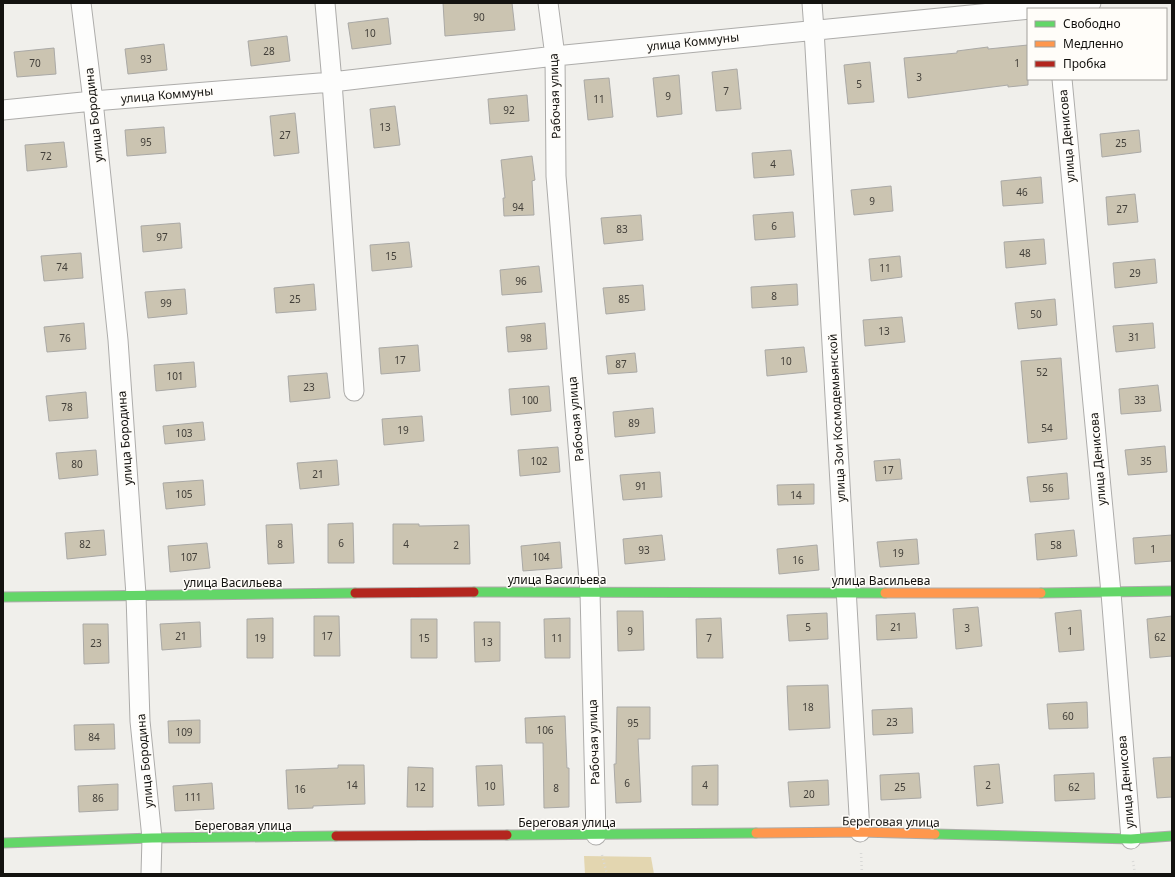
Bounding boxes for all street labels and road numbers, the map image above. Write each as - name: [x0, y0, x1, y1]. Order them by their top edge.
- street label: улица Коммуны: [646, 28, 740, 55]
- street label: Рабочая улица: [545, 53, 564, 139]
- street label: улица Бородина: [80, 67, 107, 163]
- street label: улица Коммуны: [120, 82, 214, 107]
- street label: улица Денисова: [1054, 89, 1079, 183]
- street label: улица Зои Космодемьянской: [824, 333, 849, 503]
- street label: Рабочая улица: [563, 376, 588, 462]
- street label: улица Бородина: [113, 390, 136, 486]
- street label: улица Денисова: [1085, 412, 1110, 506]
- street label: улица Васильева: [508, 571, 606, 588]
- street label: улица Васильева: [832, 572, 930, 589]
- street label: улица Васильева: [184, 574, 282, 591]
- street label: Рабочая улица: [584, 699, 603, 785]
- street label: улица Бородина: [132, 713, 157, 809]
- street label: улица Денисова: [1113, 735, 1138, 829]
- street label: Береговая улица: [842, 812, 940, 831]
- street label: Береговая улица: [518, 814, 616, 831]
- street label: Береговая улица: [194, 817, 292, 834]

